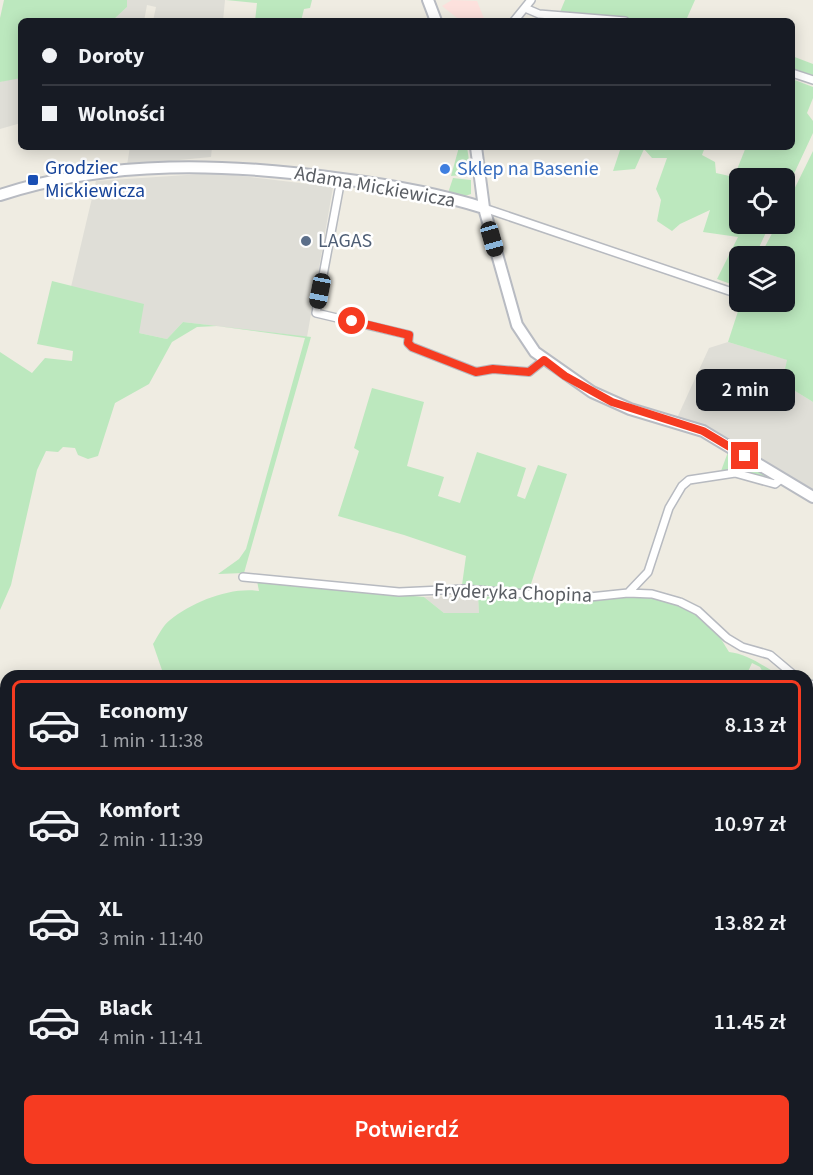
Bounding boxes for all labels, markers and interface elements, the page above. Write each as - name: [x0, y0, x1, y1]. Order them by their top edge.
- text: Doroty: [78, 40, 144, 72]
- text: Wolności: [78, 98, 165, 130]
- place label: Grodziec Mickiewicza: [45, 154, 145, 205]
- place label: Sklep na Basenie: [457, 155, 599, 183]
- street label: Adama Mickiewicza: [292, 159, 458, 215]
- marker: Sklep na Basenie: [438, 162, 452, 176]
- map controls: [729, 168, 795, 312]
- button: locate: [729, 168, 795, 234]
- marker: Grodziec Mickiewicza: [26, 173, 40, 187]
- car: [478, 219, 506, 259]
- place label: LAGAS: [318, 227, 372, 255]
- marker: LAGAS: [299, 234, 313, 248]
- button: layers: [729, 246, 795, 312]
- car: [308, 272, 332, 310]
- route start: [338, 307, 365, 334]
- callout: 2 min: [696, 369, 795, 411]
- text: 2 min: [722, 376, 769, 404]
- route end: [731, 442, 758, 469]
- street label: Fryderyka Chopina: [434, 576, 592, 610]
- text: Economy: [99, 695, 188, 727]
- icon: car: [27, 698, 81, 752]
- text: 8.13 zł: [725, 709, 786, 741]
- text: 1 min · 11:38: [99, 727, 203, 755]
- text: Komfort: [99, 794, 180, 826]
- icon: car: [27, 797, 81, 851]
- text: 10.97 zł: [713, 808, 786, 840]
- text: 2 min · 11:39: [99, 826, 203, 854]
- text: XL: [99, 893, 123, 925]
- icon: car: [27, 896, 81, 950]
- text: 13.82 zł: [713, 907, 786, 939]
- text: 3 min · 11:40: [99, 925, 203, 953]
- text: Black: [99, 992, 153, 1024]
- icon: car: [27, 995, 81, 1049]
- text: 11.45 zł: [713, 1006, 786, 1038]
- text: 4 min · 11:41: [99, 1024, 203, 1052]
- button: Potwierdź: [24, 1095, 789, 1164]

